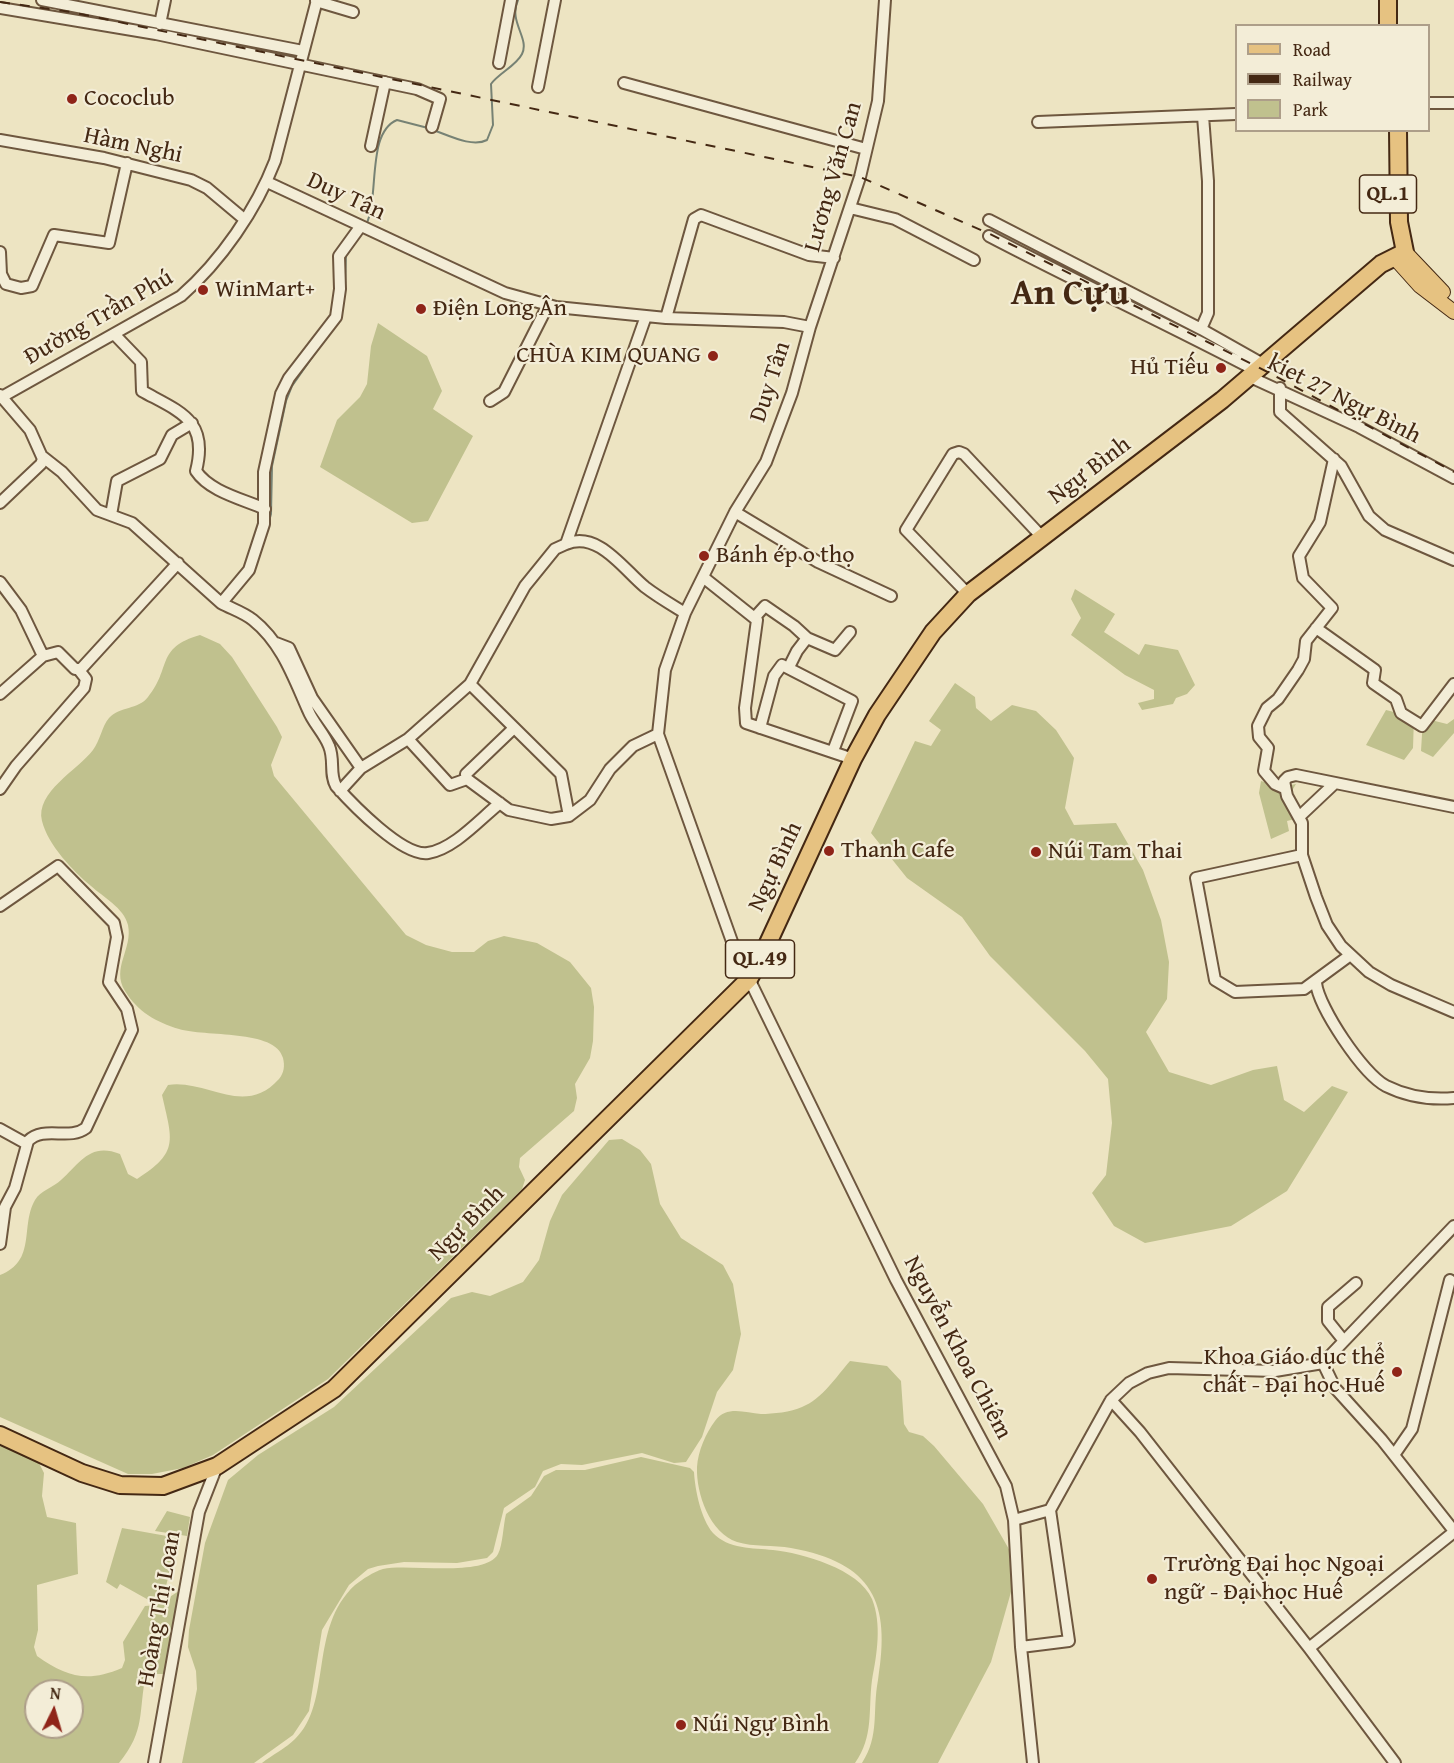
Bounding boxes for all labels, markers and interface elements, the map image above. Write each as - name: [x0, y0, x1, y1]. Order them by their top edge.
- legend: [1235, 24, 1430, 132]
- text: Road: [1293, 36, 1331, 63]
- text: Railway: [1293, 66, 1352, 93]
- place label: Cococlub: [84, 85, 175, 113]
- marker: Cococlub: [65, 92, 79, 106]
- text: Park: [1293, 96, 1328, 123]
- street label: Lương Văn Can: [799, 99, 869, 255]
- street label: Hàm Nghi: [81, 122, 185, 170]
- street label: Duy Tân: [302, 166, 390, 228]
- road number: QL.1: [1360, 175, 1416, 213]
- street label: Đường Trần Phú: [20, 264, 178, 372]
- district label: An Cựu: [1011, 273, 1129, 317]
- place label: WinMart+: [215, 276, 315, 304]
- marker: WinMart+: [196, 283, 210, 297]
- place label: Điện Long Ân: [433, 295, 567, 323]
- marker: Điện Long Ân: [414, 302, 428, 316]
- street label: Duy Tân: [744, 338, 798, 426]
- place label: CHÙA KIM QUANG: [516, 342, 701, 370]
- marker: CHÙA KIM QUANG: [706, 349, 720, 363]
- street label: kiet 27 Ngự Bình: [1263, 349, 1425, 451]
- place label: Hủ Tiếu: [1130, 354, 1209, 382]
- marker: Hủ Tiếu: [1214, 361, 1228, 375]
- street label: Ngự Bình: [1043, 431, 1137, 511]
- place label: Bánh ép o thọ: [716, 542, 854, 570]
- marker: Bánh ép o thọ: [697, 549, 711, 563]
- street label: Ngự Bình: [743, 818, 809, 916]
- place label: Thanh Cafe: [841, 837, 955, 865]
- place label: Núi Tam Thai: [1048, 838, 1182, 866]
- marker: Thanh Cafe: [822, 844, 836, 858]
- marker: Núi Tam Thai: [1029, 845, 1043, 859]
- road number: QL.49: [726, 940, 795, 978]
- street label: Ngự Bình: [423, 1180, 511, 1268]
- street label: Nguyễn Khoa Chiêm: [897, 1251, 1017, 1445]
- place label: Khoa Giáo dục thể chất - Đại học Huế: [1203, 1344, 1385, 1400]
- marker: Khoa Giáo dục thể chất - Đại học Huế: [1390, 1365, 1404, 1379]
- street label: Hoàng Thị Loan: [132, 1529, 188, 1689]
- place label: Trường Đại học Ngoại ngữ - Đại học Huế: [1164, 1551, 1384, 1607]
- marker: Trường Đại học Ngoại ngữ - Đại học Huế: [1145, 1572, 1159, 1586]
- north arrow: [24, 1679, 84, 1739]
- text: N: [49, 1681, 62, 1705]
- place label: Núi Ngự Bình: [693, 1711, 829, 1739]
- marker: Núi Ngự Bình: [674, 1718, 688, 1732]

